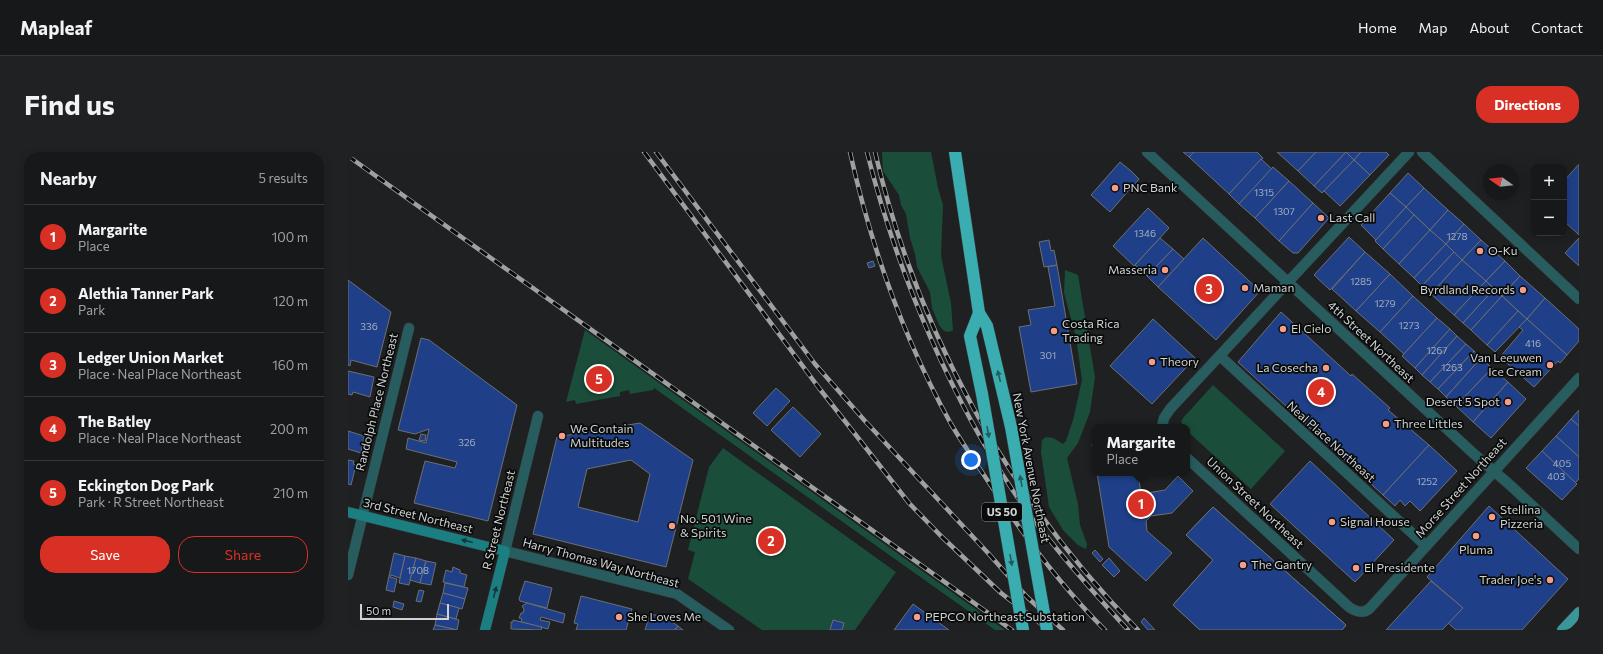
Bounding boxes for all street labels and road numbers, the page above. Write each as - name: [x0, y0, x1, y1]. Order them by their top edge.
- street label: 4th Street Northeast: [1325, 298, 1418, 385]
- street label: Randolph Place Northeast: [352, 331, 400, 472]
- street label: New York Avenue Northeast: [1011, 392, 1053, 544]
- street label: Neal Place Northeast: [1285, 398, 1379, 485]
- street label: Morse Street Northeast: [1412, 435, 1509, 540]
- street label: Union Street Northeast: [1204, 454, 1307, 551]
- street label: R Street Northeast: [479, 468, 517, 571]
- street label: 3rd Street Northeast: [362, 495, 475, 535]
- road number: US 50: [982, 503, 1022, 521]
- street label: Harry Thomas Way Northeast: [521, 534, 681, 590]

